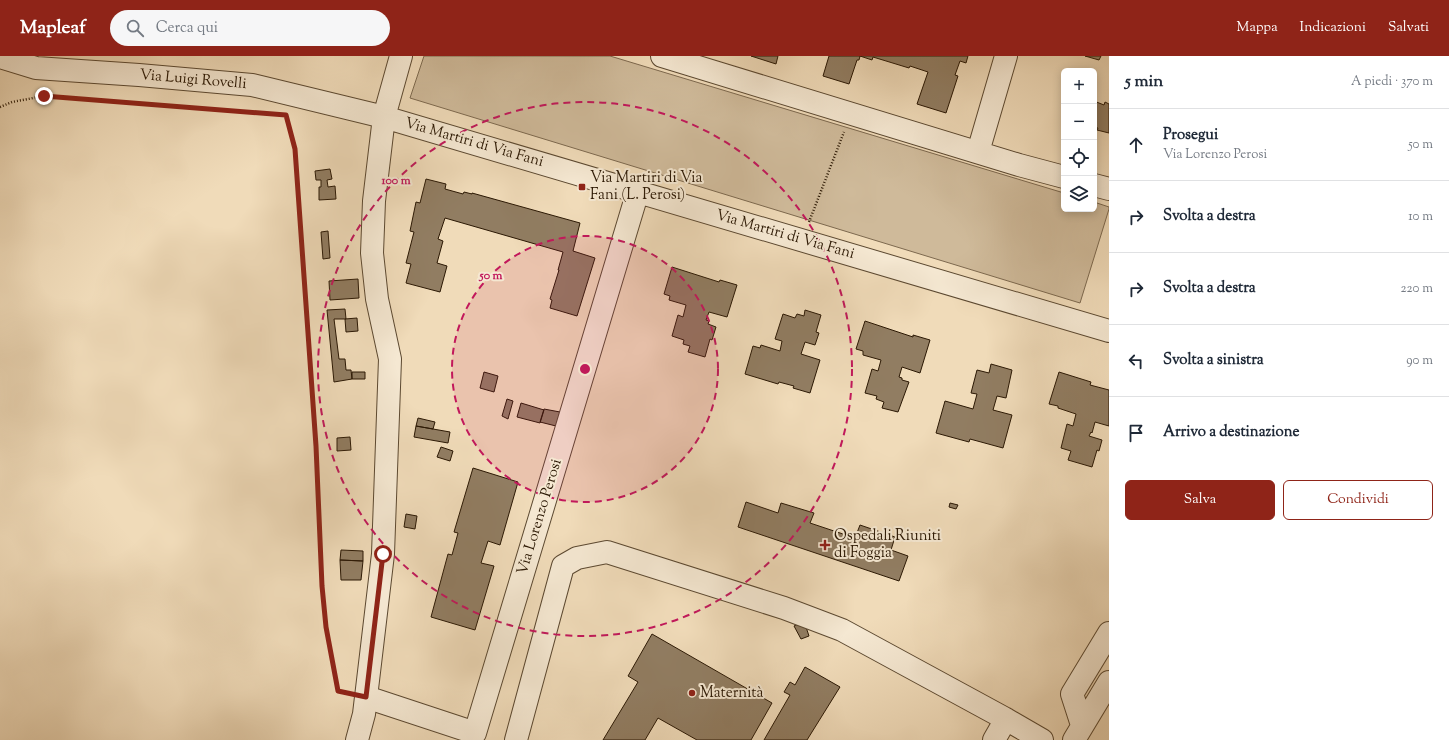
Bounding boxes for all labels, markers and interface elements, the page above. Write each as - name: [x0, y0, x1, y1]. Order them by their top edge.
- search box: [110, 10, 390, 46]
- text: Mapleaf: [20, 15, 86, 42]
- icon: search: [124, 17, 146, 39]
- text: Cerca qui: [156, 18, 218, 39]
- text: Mappa: [1237, 18, 1278, 38]
- text: Indicazioni: [1300, 18, 1366, 38]
- text: Salvati: [1388, 18, 1429, 38]
- street label: Via Luigi Rovelli: [139, 65, 247, 95]
- map controls: [1061, 68, 1097, 212]
- button: +: [1061, 68, 1097, 104]
- text: 5 min: [1125, 70, 1163, 94]
- text: A piedi · 370 m: [1351, 73, 1433, 91]
- route end: [35, 87, 53, 105]
- button: −: [1061, 104, 1097, 140]
- street label: Via Martiri di Via Fani: [402, 113, 546, 173]
- text: Prosegui: [1163, 125, 1218, 146]
- icon: ahead: [1125, 134, 1147, 156]
- text: 50 m: [1408, 136, 1433, 154]
- button: locate: [1061, 140, 1097, 176]
- text: Via Lorenzo Perosi: [1163, 146, 1267, 164]
- place label: Via Martiri di Via Fani (L. Perosi): [590, 168, 703, 206]
- text: 100 m: [380, 172, 411, 190]
- button: layers: [1061, 176, 1097, 212]
- marker: Via Martiri di Via Fani (L. Perosi): [577, 182, 587, 192]
- street label: Via Martiri di Via Fani: [713, 205, 857, 265]
- icon: right: [1125, 206, 1147, 228]
- text: Svolta a destra: [1163, 206, 1256, 227]
- text: 10 m: [1408, 208, 1433, 226]
- text: 50 m: [479, 267, 503, 285]
- icon: right: [1125, 278, 1147, 300]
- text: Svolta a destra: [1163, 278, 1256, 299]
- text: 220 m: [1400, 280, 1433, 298]
- icon: left: [1125, 350, 1147, 372]
- text: Svolta a sinistra: [1163, 350, 1264, 371]
- text: 90 m: [1406, 352, 1433, 370]
- centre of rings: [578, 362, 592, 376]
- icon: arrive: [1125, 422, 1147, 444]
- text: Arrivo a destinazione: [1163, 422, 1299, 443]
- street label: Via Lorenzo Perosi: [512, 456, 568, 578]
- button: Salva: [1125, 480, 1275, 520]
- button: Condividi: [1283, 480, 1433, 520]
- place label: Ospedali Riuniti di Foggia: [834, 526, 941, 564]
- marker: Ospedali Riuniti di Foggia: [819, 539, 831, 551]
- route start: [374, 545, 392, 563]
- place label: Maternità: [700, 683, 763, 704]
- marker: Maternità: [687, 688, 697, 698]

